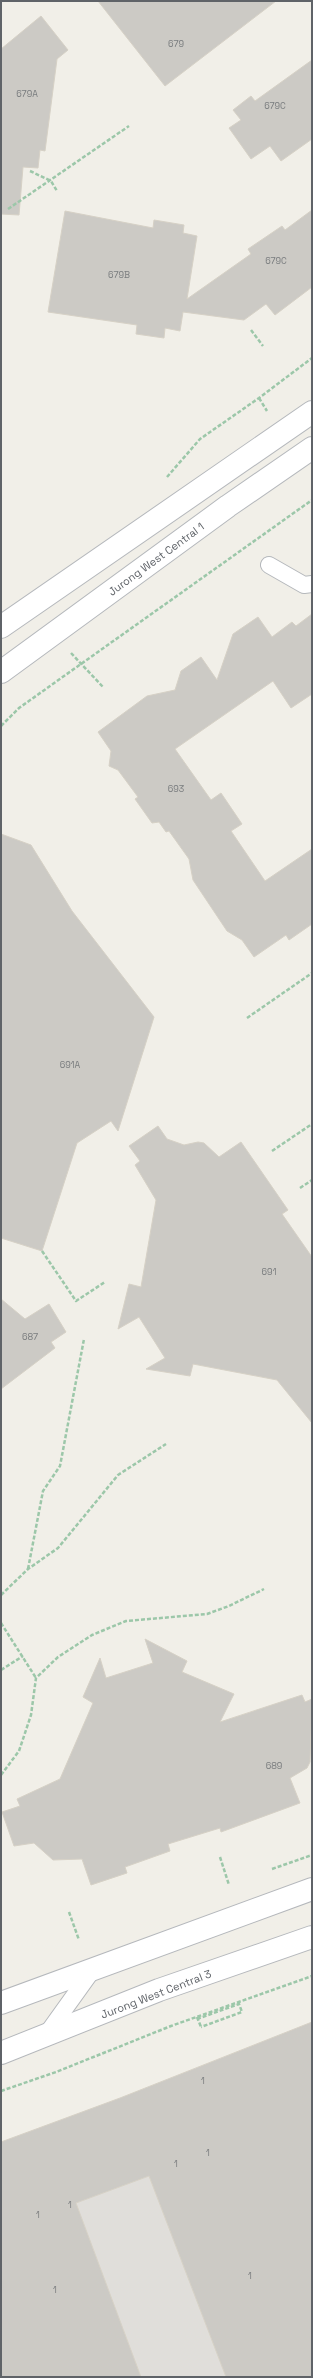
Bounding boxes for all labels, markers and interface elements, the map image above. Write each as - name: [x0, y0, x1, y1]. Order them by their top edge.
- house number: 679: [168, 38, 184, 50]
- house number: 679A: [16, 88, 38, 100]
- house number: 679C: [264, 100, 286, 112]
- house number: 679C: [265, 255, 287, 267]
- house number: 679B: [108, 269, 130, 281]
- street label: Jurong West Central 1: [105, 519, 207, 599]
- house number: 693: [168, 783, 184, 795]
- house number: 691A: [60, 1059, 81, 1071]
- house number: 691: [262, 1266, 277, 1278]
- house number: 687: [22, 1331, 38, 1343]
- house number: 689: [266, 1760, 282, 1772]
- street label: Jurong West Central 3: [99, 1966, 214, 2022]
- house number: 1: [201, 2075, 205, 2087]
- house number: 1: [206, 2147, 210, 2159]
- house number: 1: [174, 2158, 178, 2170]
- house number: 1: [68, 2199, 72, 2211]
- house number: 1: [36, 2209, 40, 2221]
- house number: 1: [248, 2270, 252, 2282]
- house number: 1: [53, 2284, 57, 2296]

